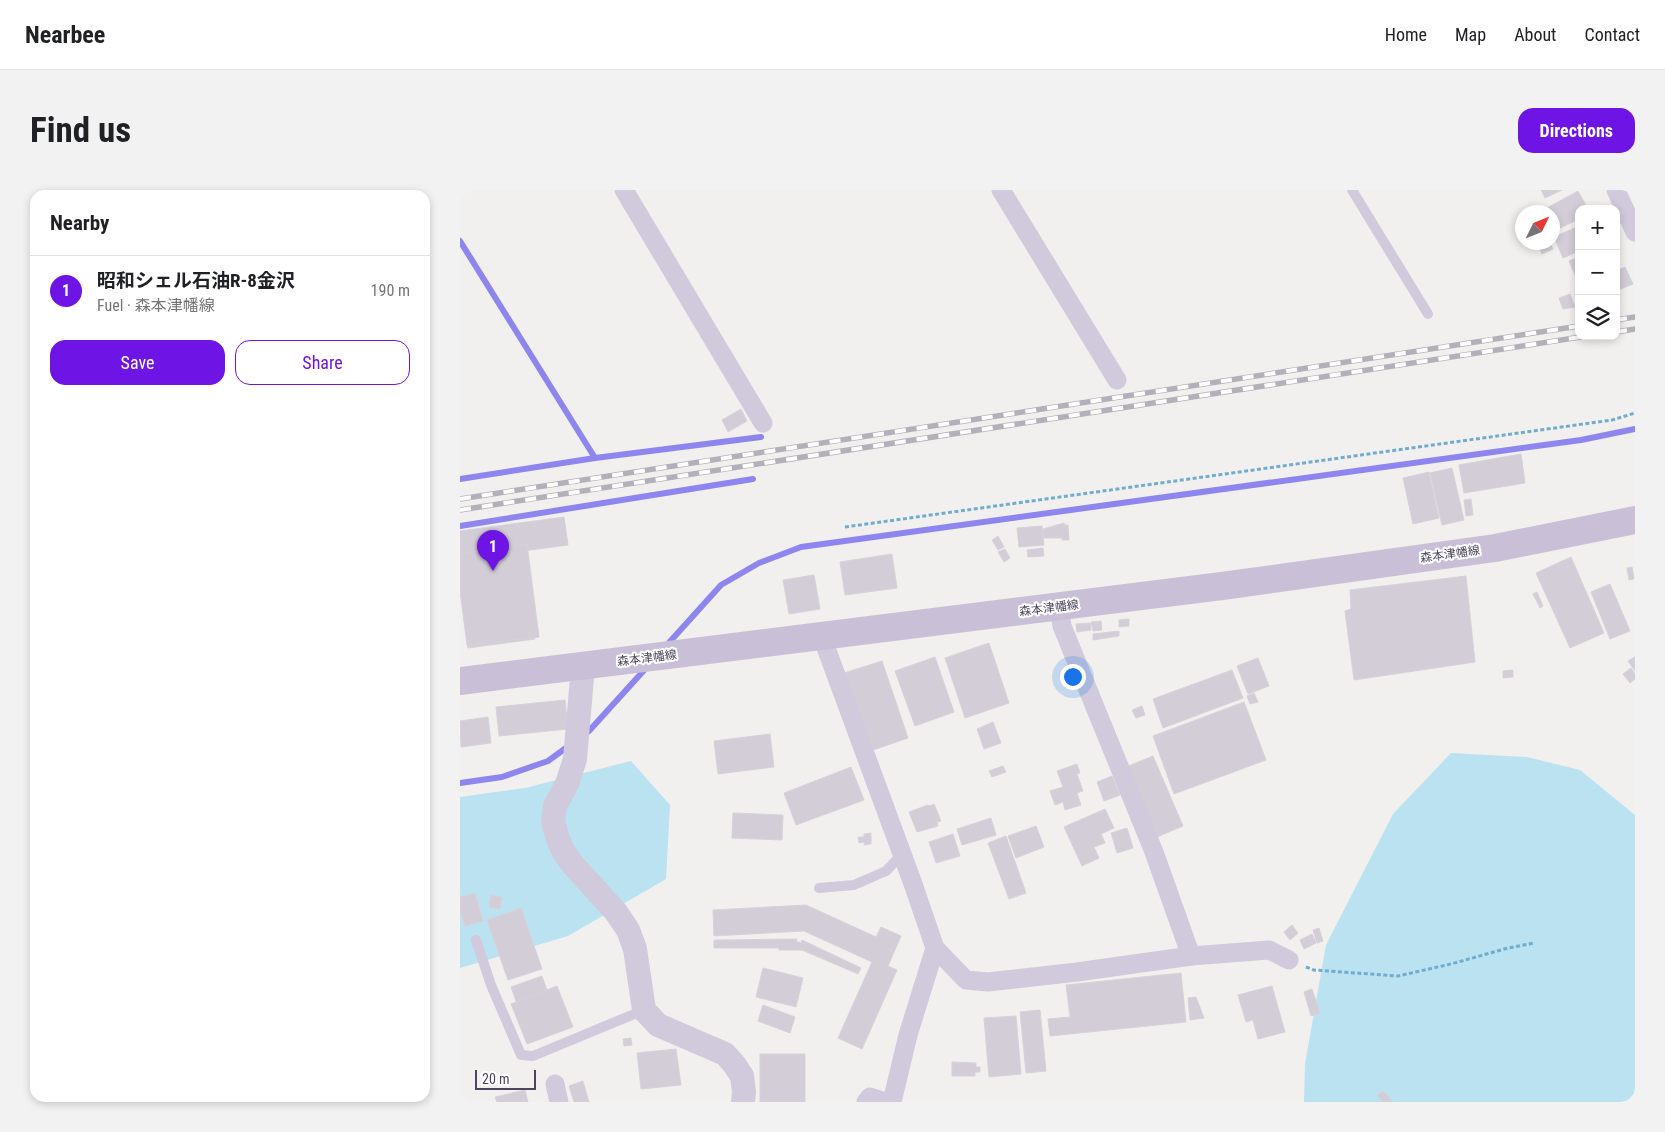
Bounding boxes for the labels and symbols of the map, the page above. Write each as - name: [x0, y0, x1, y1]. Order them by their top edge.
- north arrow: [1515, 205, 1560, 250]
- pin: 1: [477, 530, 509, 571]
- street label: 森本津幡線: [1419, 543, 1481, 565]
- street label: 森本津幡線: [1018, 597, 1080, 619]
- street label: 森本津幡線: [616, 647, 678, 669]
- your location: [1060, 664, 1086, 690]
- scale bar: [475, 1067, 536, 1090]

